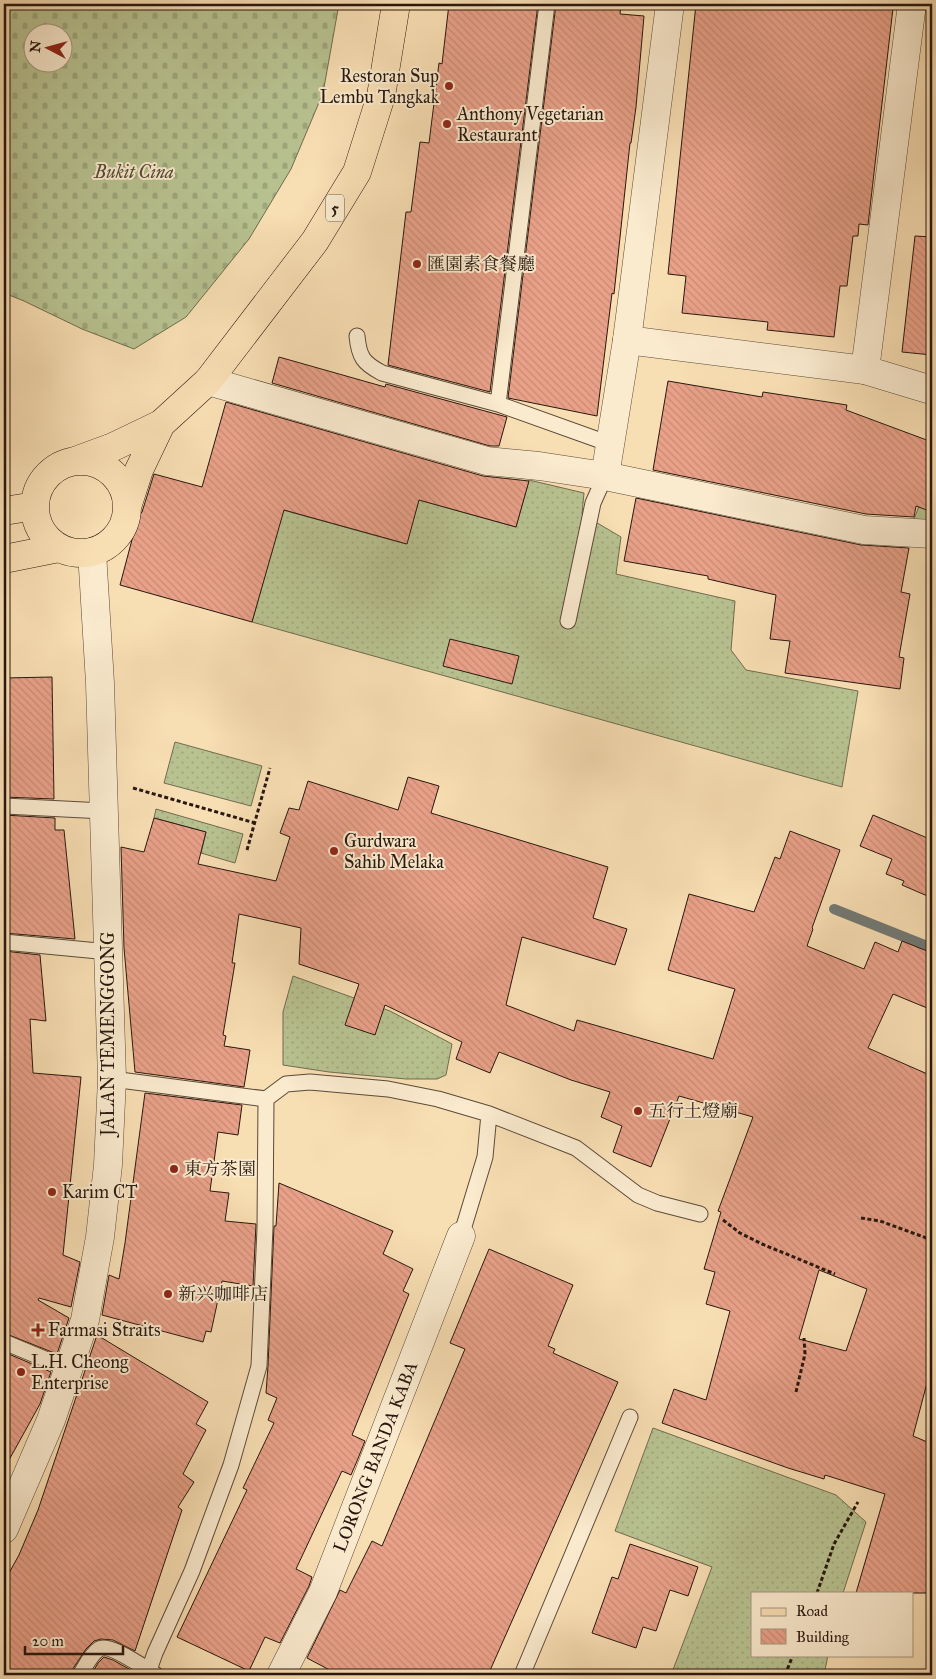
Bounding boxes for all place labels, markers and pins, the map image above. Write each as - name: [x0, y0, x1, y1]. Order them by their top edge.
- place label: Restoran Sup Lembu Tangkak: [320, 65, 440, 109]
- marker: Restoran Sup Lembu Tangkak: [443, 80, 455, 92]
- place label: Anthony Vegetarian Restaurant: [456, 103, 604, 146]
- marker: Anthony Vegetarian Restaurant: [441, 118, 453, 130]
- place label: 匯園素食餐廳: [427, 253, 535, 275]
- marker: 匯園素食餐廳: [411, 258, 423, 270]
- place label: Gurdwara Sahib Melaka: [344, 830, 444, 873]
- marker: Gurdwara Sahib Melaka: [328, 845, 340, 857]
- place label: 五行土燈廟: [648, 1100, 738, 1122]
- marker: 五行土燈廟: [632, 1105, 644, 1117]
- place label: 東方茶園: [184, 1158, 256, 1180]
- marker: 東方茶園: [168, 1163, 180, 1175]
- place label: Karim CT: [62, 1181, 138, 1203]
- marker: Karim CT: [46, 1186, 58, 1198]
- place label: 新兴咖啡店: [178, 1283, 268, 1305]
- marker: 新兴咖啡店: [162, 1288, 174, 1300]
- place label: Farmasi Straits: [48, 1319, 161, 1341]
- marker: Farmasi Straits: [32, 1324, 44, 1336]
- place label: L.H. Cheong Enterprise: [31, 1351, 129, 1394]
- marker: L.H. Cheong Enterprise: [15, 1366, 27, 1378]

